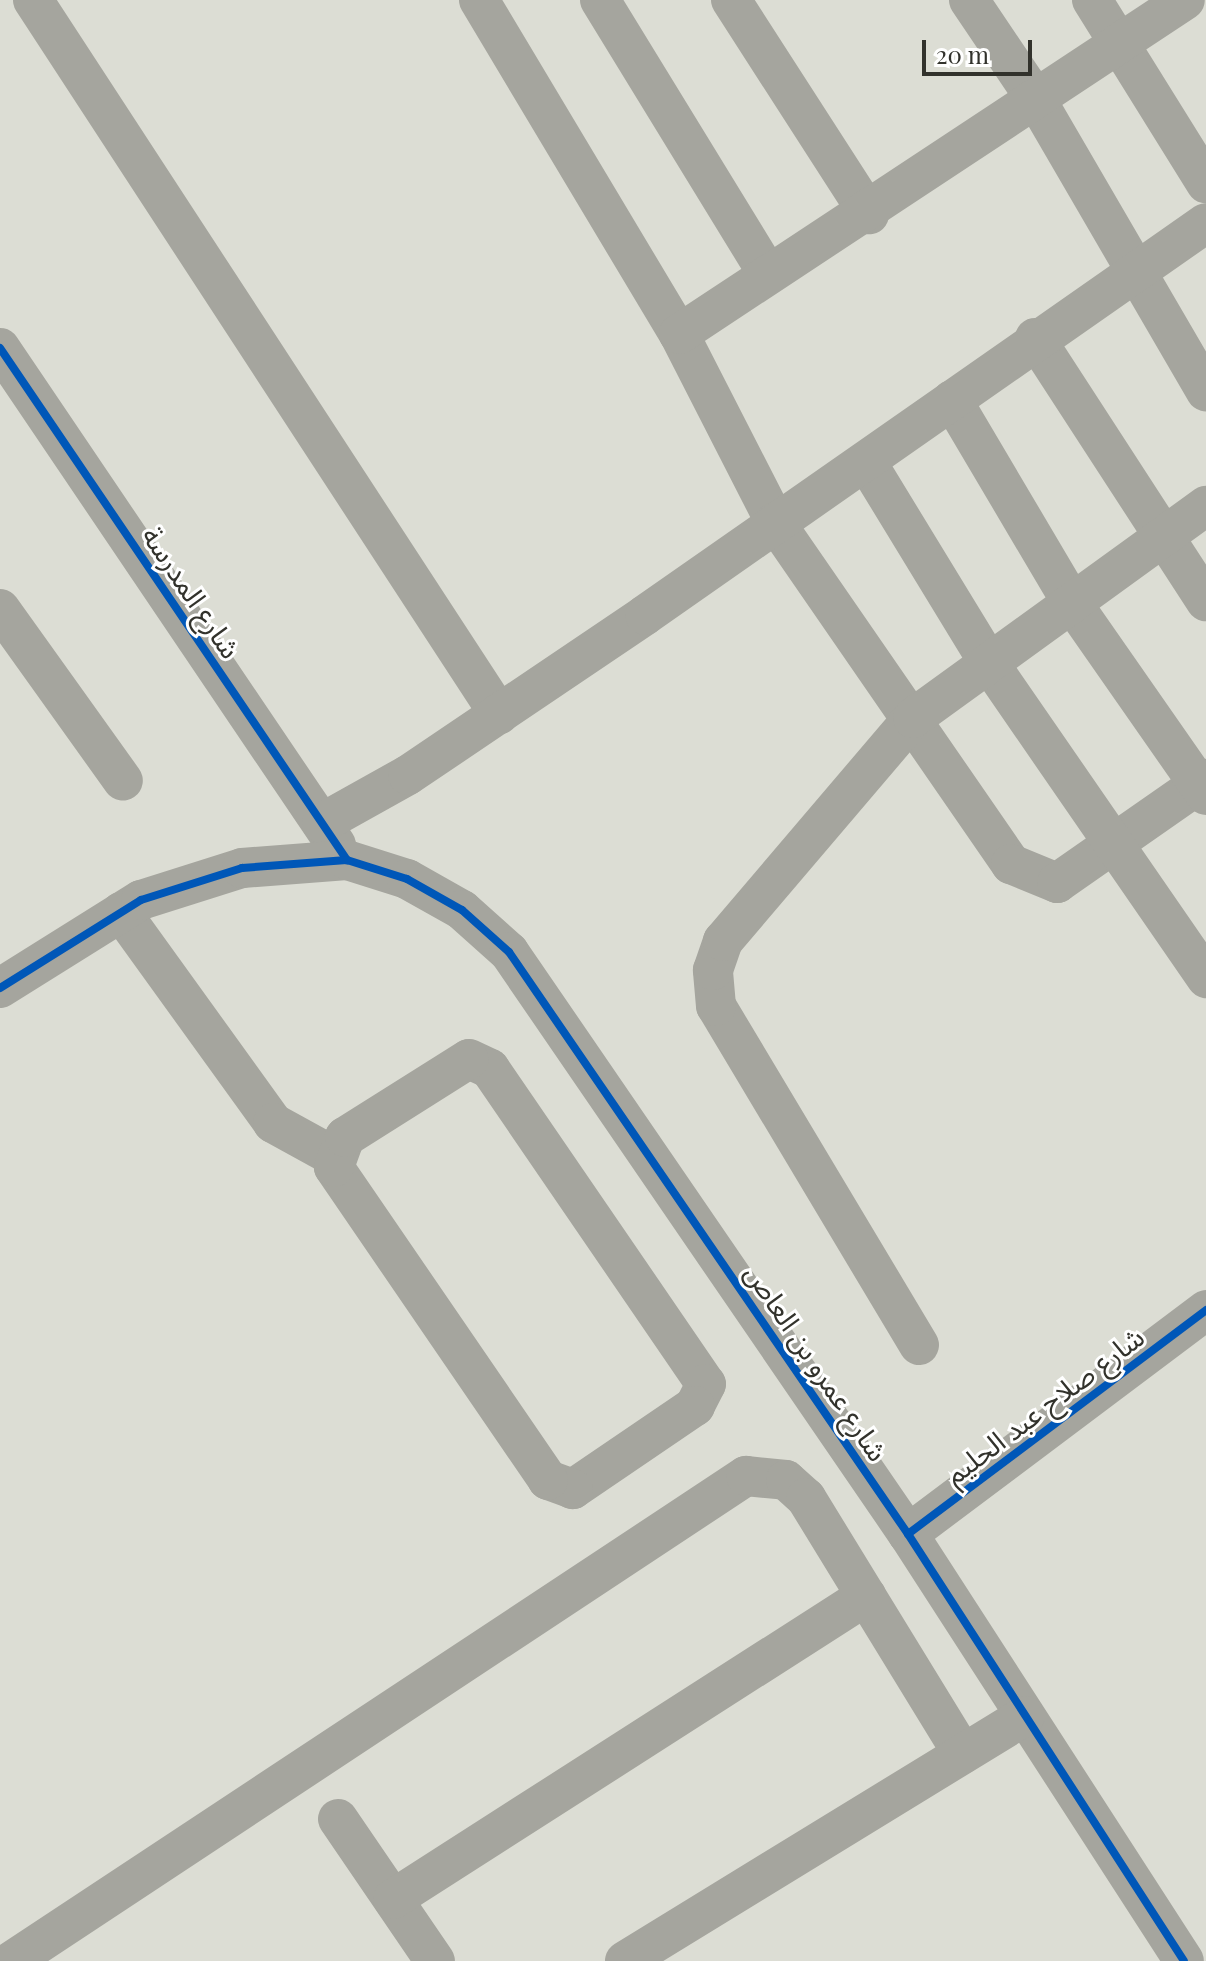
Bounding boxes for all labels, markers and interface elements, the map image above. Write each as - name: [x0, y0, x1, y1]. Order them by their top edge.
- scale bar: [926, 24, 1036, 74]
- text: 20 m: [936, 38, 989, 70]
- street label: شارع المدرسة: [136, 520, 248, 664]
- street label: شارع عمرو بن العاص: [739, 1257, 895, 1467]
- street label: شارع صلاح عبد الحليم: [938, 1319, 1150, 1491]

